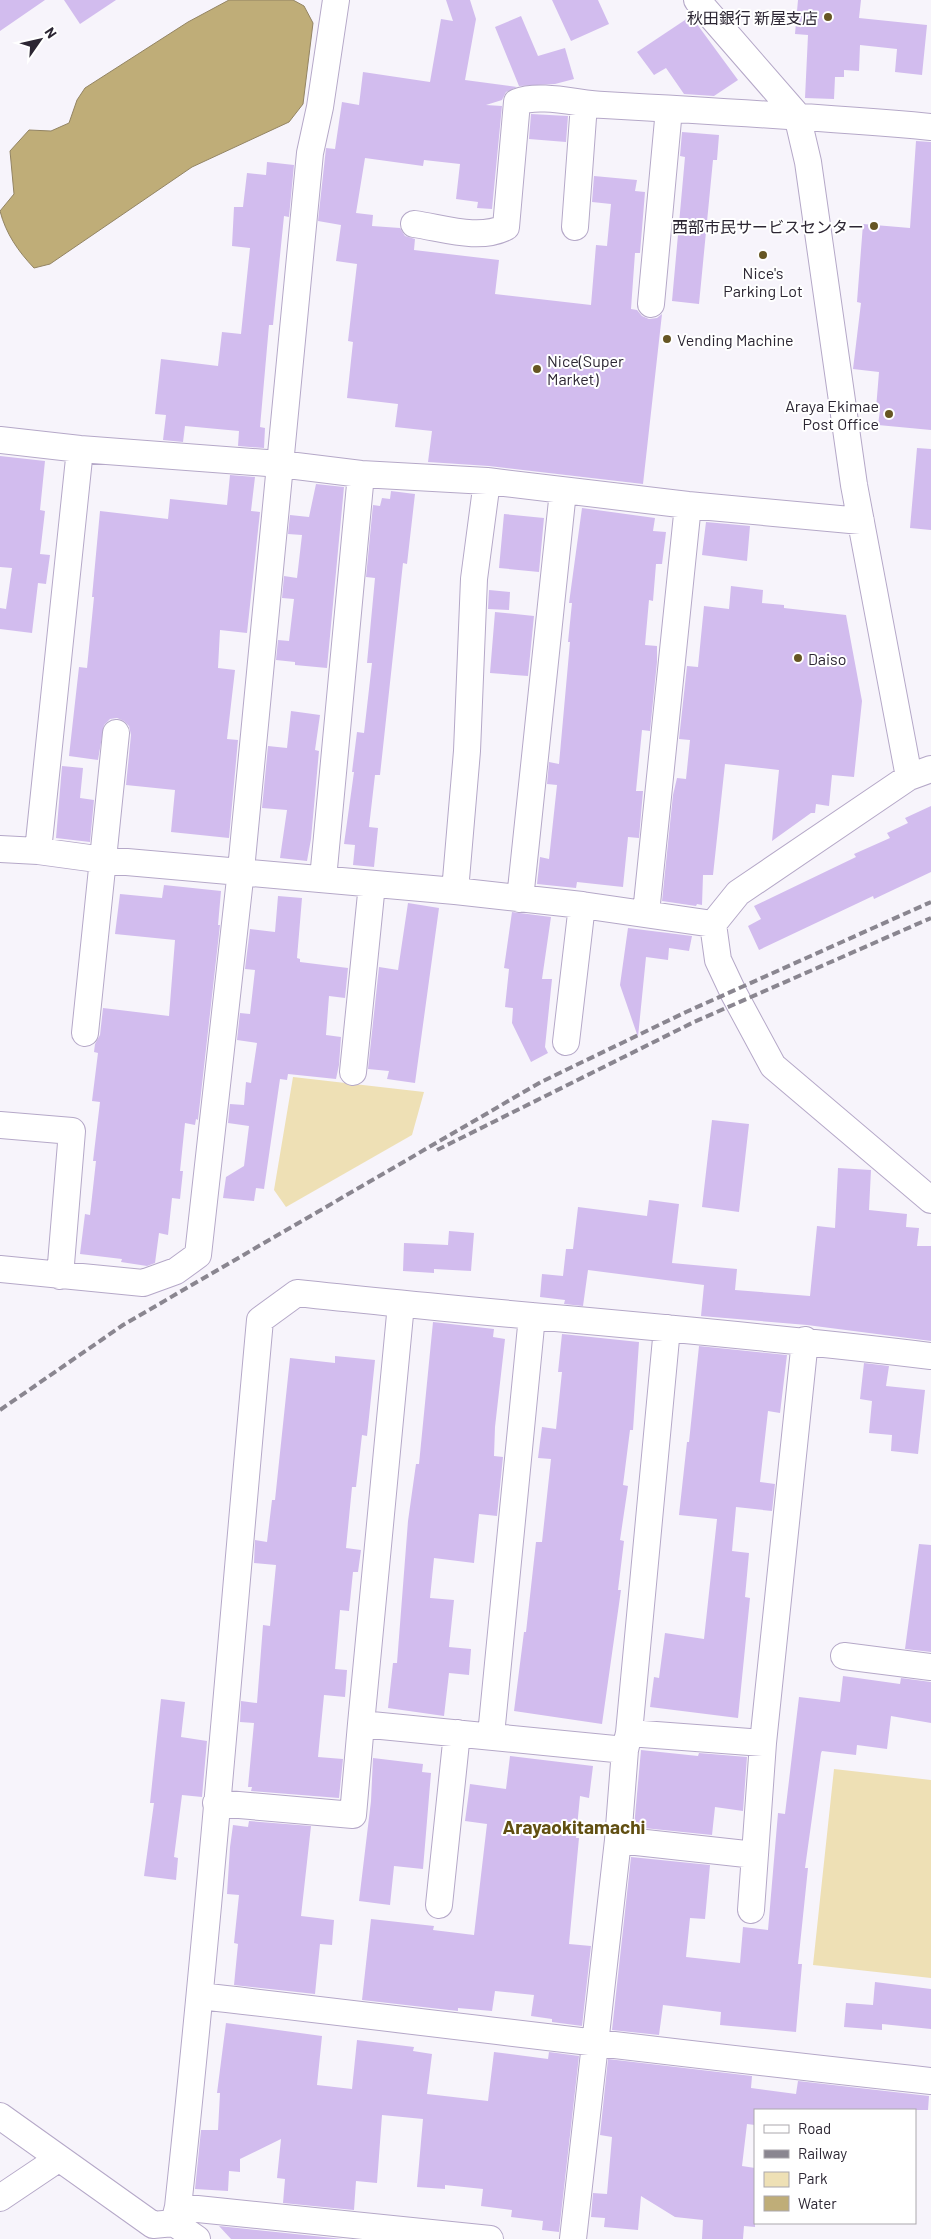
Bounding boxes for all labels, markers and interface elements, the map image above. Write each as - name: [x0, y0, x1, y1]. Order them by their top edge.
- place label: 秋田銀行 新屋支店: [687, 8, 818, 27]
- marker: 秋田銀行 新屋支店: [822, 11, 834, 23]
- north arrow: [15, 15, 65, 65]
- text: N: [42, 24, 61, 41]
- place label: 西部市民サービスセンター: [672, 217, 864, 236]
- marker: 西部市民サービスセンター: [868, 220, 880, 232]
- marker: Nice's Parking Lot: [757, 249, 769, 261]
- place label: Nice's Parking Lot: [723, 263, 803, 300]
- place label: Vending Machine: [677, 330, 794, 349]
- marker: Vending Machine: [661, 333, 673, 345]
- place label: Nice(Super Market): [547, 351, 624, 388]
- marker: Nice(Super Market): [531, 363, 543, 375]
- place label: Araya Ekimae Post Office: [785, 396, 879, 433]
- marker: Araya Ekimae Post Office: [883, 408, 895, 420]
- place label: Daiso: [808, 649, 846, 668]
- marker: Daiso: [792, 652, 804, 664]
- district label: Arayaokitamachi: [503, 1815, 645, 1838]
- legend: [754, 2109, 916, 2224]
- text: Road: [798, 2119, 831, 2137]
- text: Railway: [798, 2144, 847, 2162]
- text: Park: [798, 2169, 828, 2187]
- text: Water: [798, 2194, 837, 2212]

